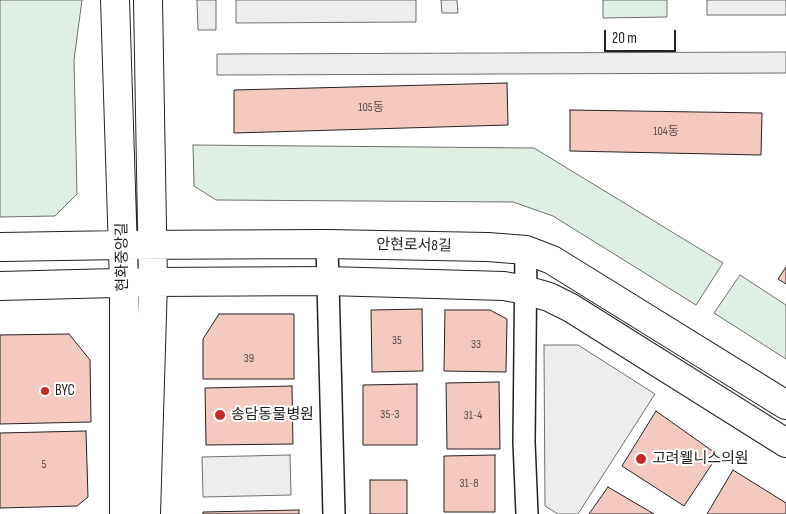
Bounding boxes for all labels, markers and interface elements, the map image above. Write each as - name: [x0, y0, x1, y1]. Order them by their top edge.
- scale bar: [606, 20, 678, 52]
- text: 20 m: [612, 29, 637, 48]
- house number: 105동: [358, 101, 384, 115]
- house number: 104동: [653, 125, 679, 139]
- street label: 현화중앙길: [113, 222, 133, 292]
- street label: 안현로서8길: [376, 236, 452, 256]
- house number: 35: [392, 334, 402, 348]
- house number: 33: [471, 338, 481, 352]
- house number: 39: [244, 352, 254, 366]
- place label: BYC: [55, 382, 75, 400]
- marker: BYC: [39, 385, 51, 397]
- place label: 송담동물병원: [231, 406, 314, 424]
- marker: 송담동물병원: [213, 408, 227, 422]
- house number: 35-3: [380, 408, 400, 422]
- house number: 31-4: [464, 409, 482, 423]
- place label: 고려웰니스의원: [652, 450, 749, 468]
- marker: 고려웰니스의원: [634, 452, 648, 466]
- house number: 5: [42, 458, 46, 472]
- house number: 31-8: [460, 477, 478, 491]

